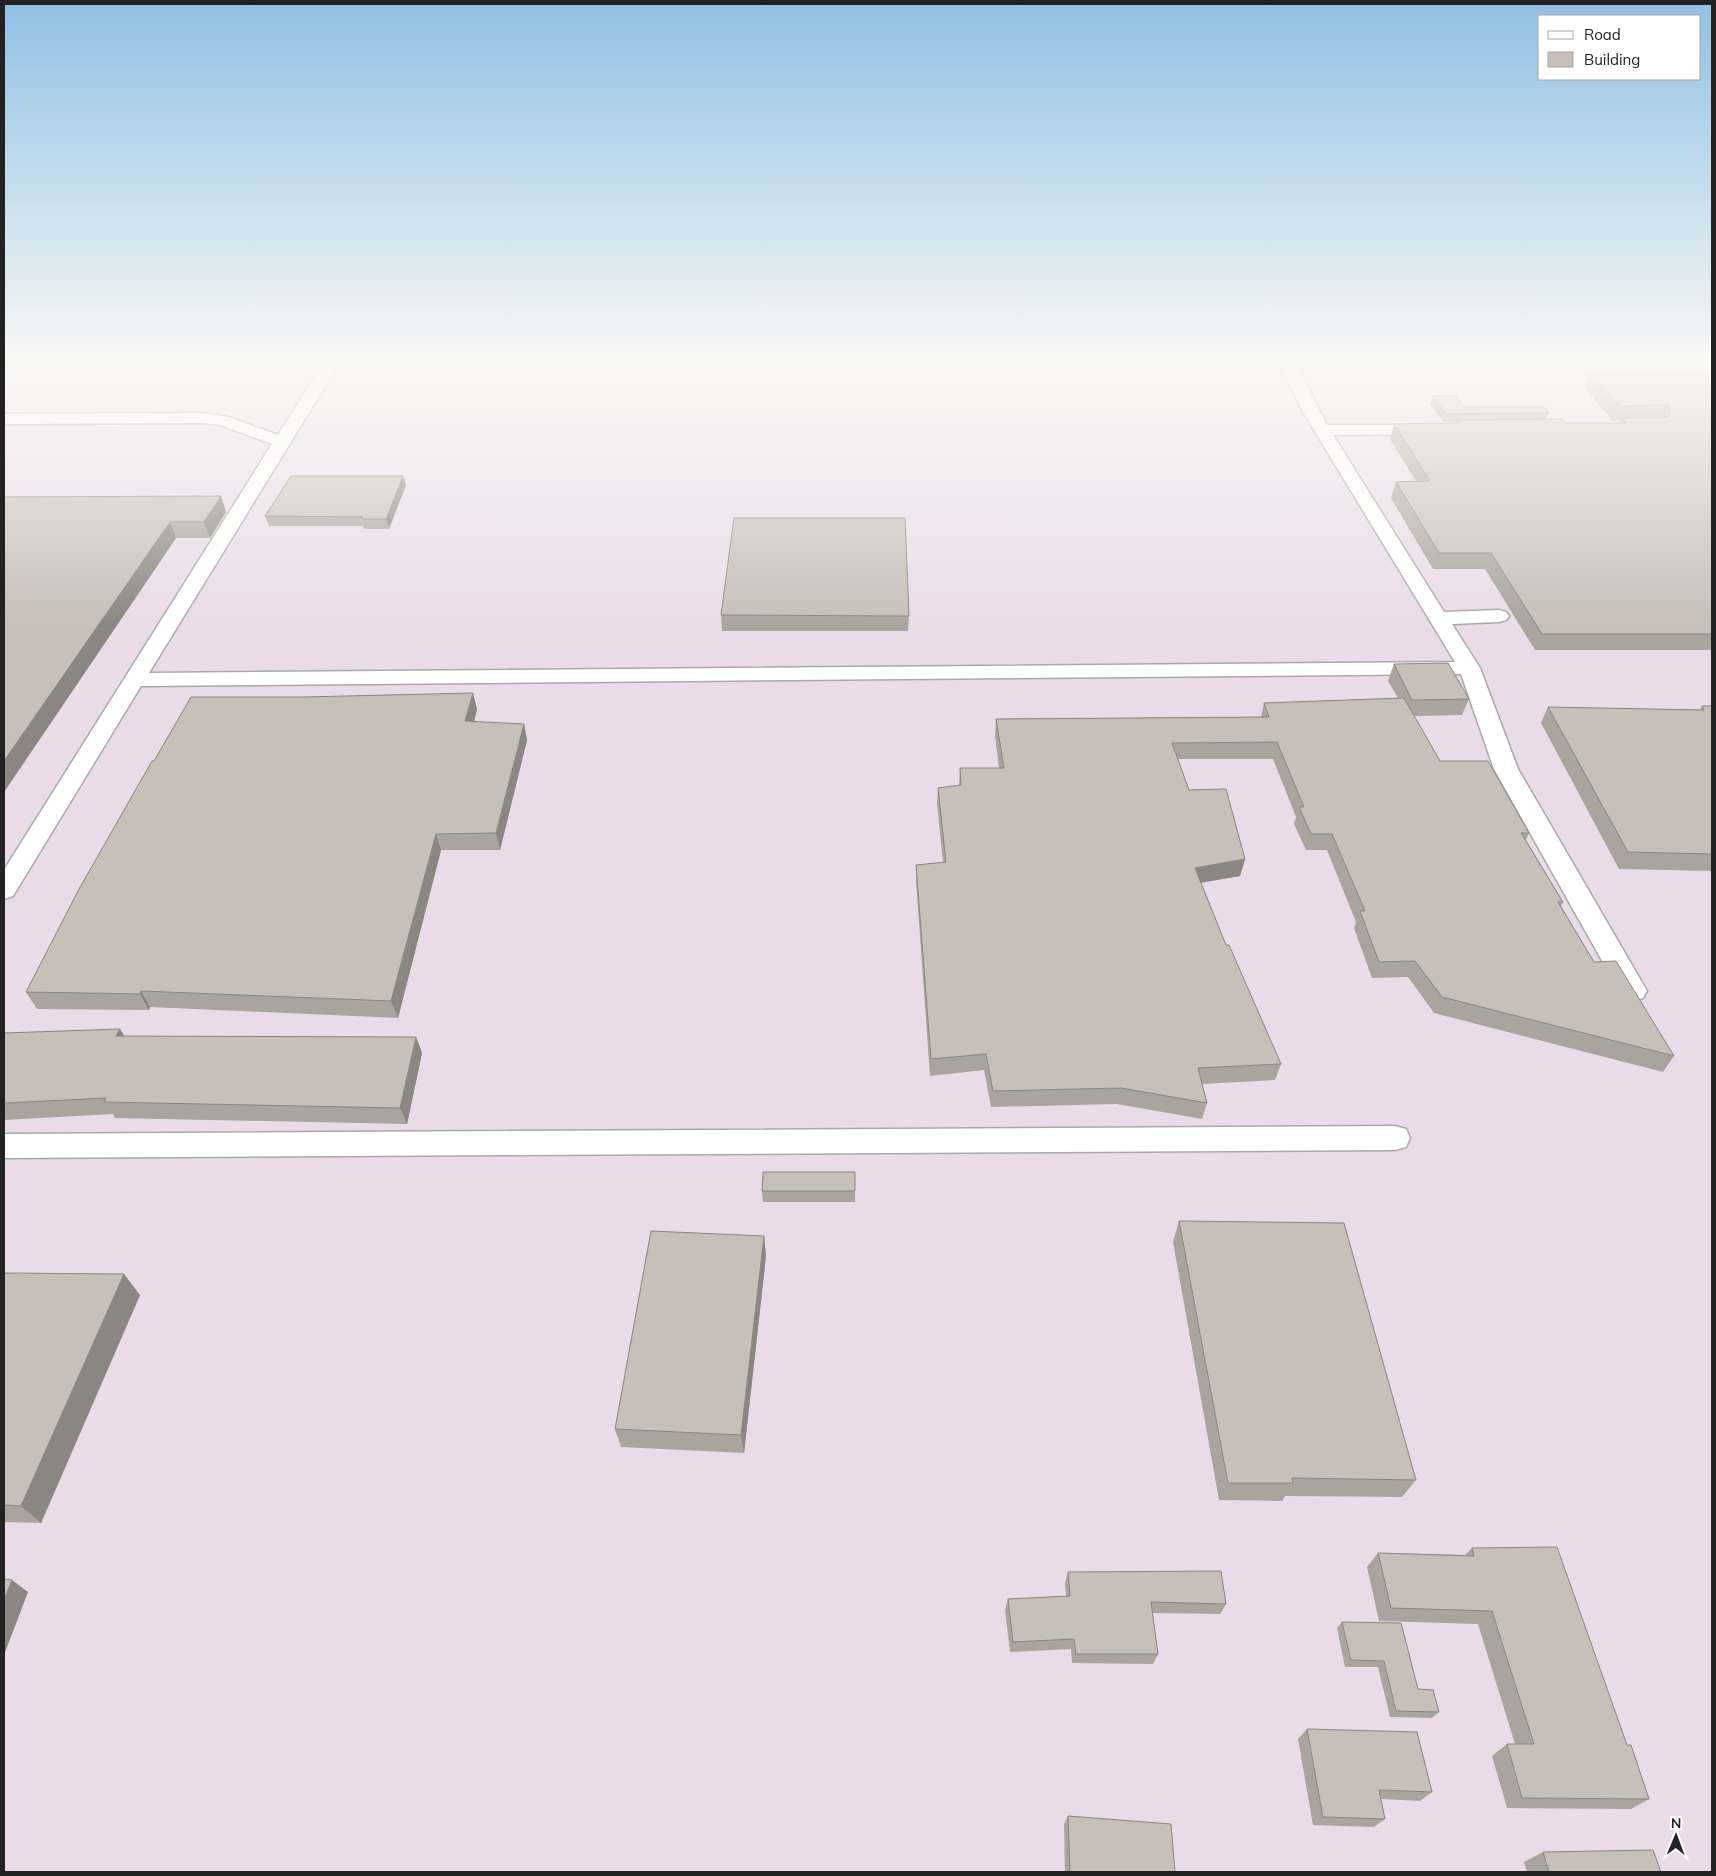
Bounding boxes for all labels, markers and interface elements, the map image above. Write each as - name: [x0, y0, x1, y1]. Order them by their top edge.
- legend: [1538, 15, 1701, 80]
- text: Road: [1584, 25, 1621, 44]
- text: Building: [1584, 50, 1640, 69]
- north arrow: [1651, 1811, 1701, 1861]
- text: N: [1671, 1814, 1682, 1832]

